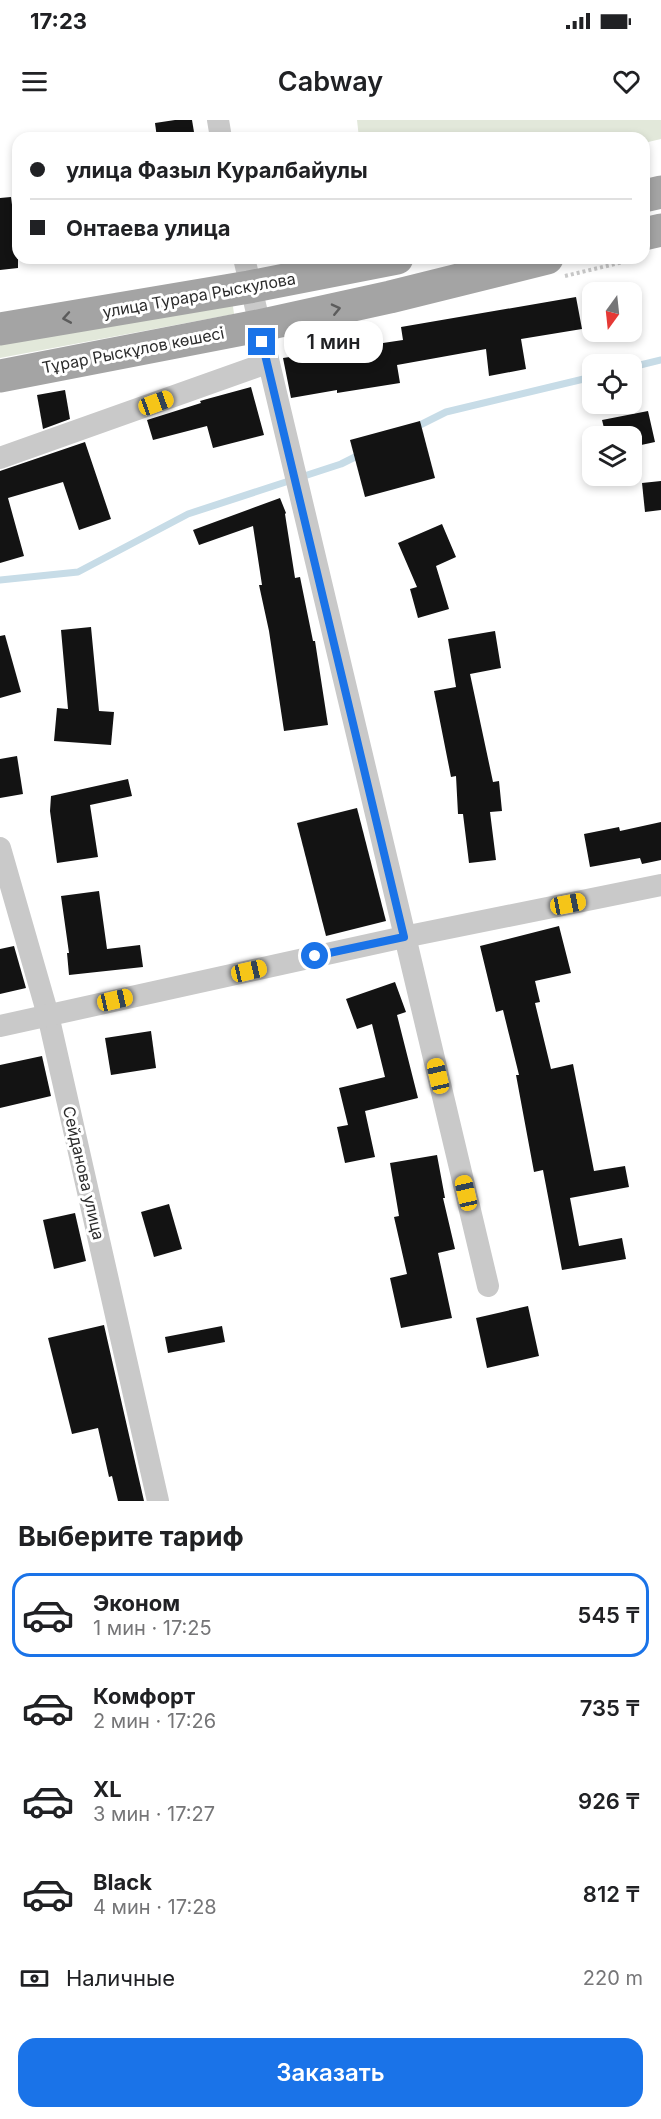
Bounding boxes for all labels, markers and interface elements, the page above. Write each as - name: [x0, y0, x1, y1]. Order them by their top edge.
- text: 17:23: [30, 8, 87, 34]
- icon: menu: [18, 65, 51, 98]
- text: Cabway: [278, 65, 383, 98]
- icon: heart: [610, 65, 643, 98]
- text: улица Фазыл Куралбайулы: [66, 157, 368, 183]
- text: Онтаева улица: [66, 215, 231, 241]
- street label: улица Турара Рыскулова: [101, 268, 297, 322]
- north arrow: [582, 282, 642, 342]
- map controls: [582, 282, 642, 486]
- one-way arrow: [331, 303, 341, 316]
- one-way arrow: [63, 311, 73, 324]
- callout: 1 мин: [283, 321, 382, 363]
- street label: Тұрар Рыскұлов көшесі: [40, 322, 226, 378]
- route end: [248, 328, 275, 355]
- text: 1 мин: [307, 330, 360, 354]
- button: locate: [582, 354, 642, 414]
- car: [136, 388, 176, 418]
- button: layers: [582, 426, 642, 486]
- car: [549, 892, 587, 916]
- route start: [301, 942, 328, 969]
- car: [229, 958, 269, 984]
- car: [95, 987, 135, 1013]
- car: [425, 1056, 451, 1096]
- street label: Сейданова улица: [59, 1104, 109, 1242]
- car: [453, 1173, 479, 1213]
- text: Выберите тариф: [18, 1520, 244, 1553]
- icon: car: [21, 1588, 75, 1642]
- text: Эконом: [93, 1590, 180, 1616]
- text: 545 ₸: [578, 1602, 640, 1628]
- text: 1 мин · 17:25: [93, 1616, 212, 1640]
- icon: car: [21, 1681, 75, 1735]
- text: Комфорт: [93, 1683, 195, 1709]
- text: 735 ₸: [580, 1695, 640, 1721]
- text: 2 мин · 17:26: [93, 1709, 216, 1733]
- icon: car: [21, 1774, 75, 1828]
- text: XL: [93, 1776, 122, 1802]
- text: 926 ₸: [578, 1788, 640, 1814]
- text: 3 мин · 17:27: [93, 1802, 215, 1826]
- icon: car: [21, 1867, 75, 1921]
- text: Black: [93, 1869, 152, 1895]
- text: 812 ₸: [583, 1881, 640, 1907]
- text: 4 мин · 17:28: [93, 1895, 217, 1919]
- icon: cash: [18, 1962, 51, 1995]
- text: Наличные: [66, 1965, 175, 1991]
- text: 220 m: [583, 1966, 643, 1990]
- button: Заказать: [18, 2038, 643, 2107]

